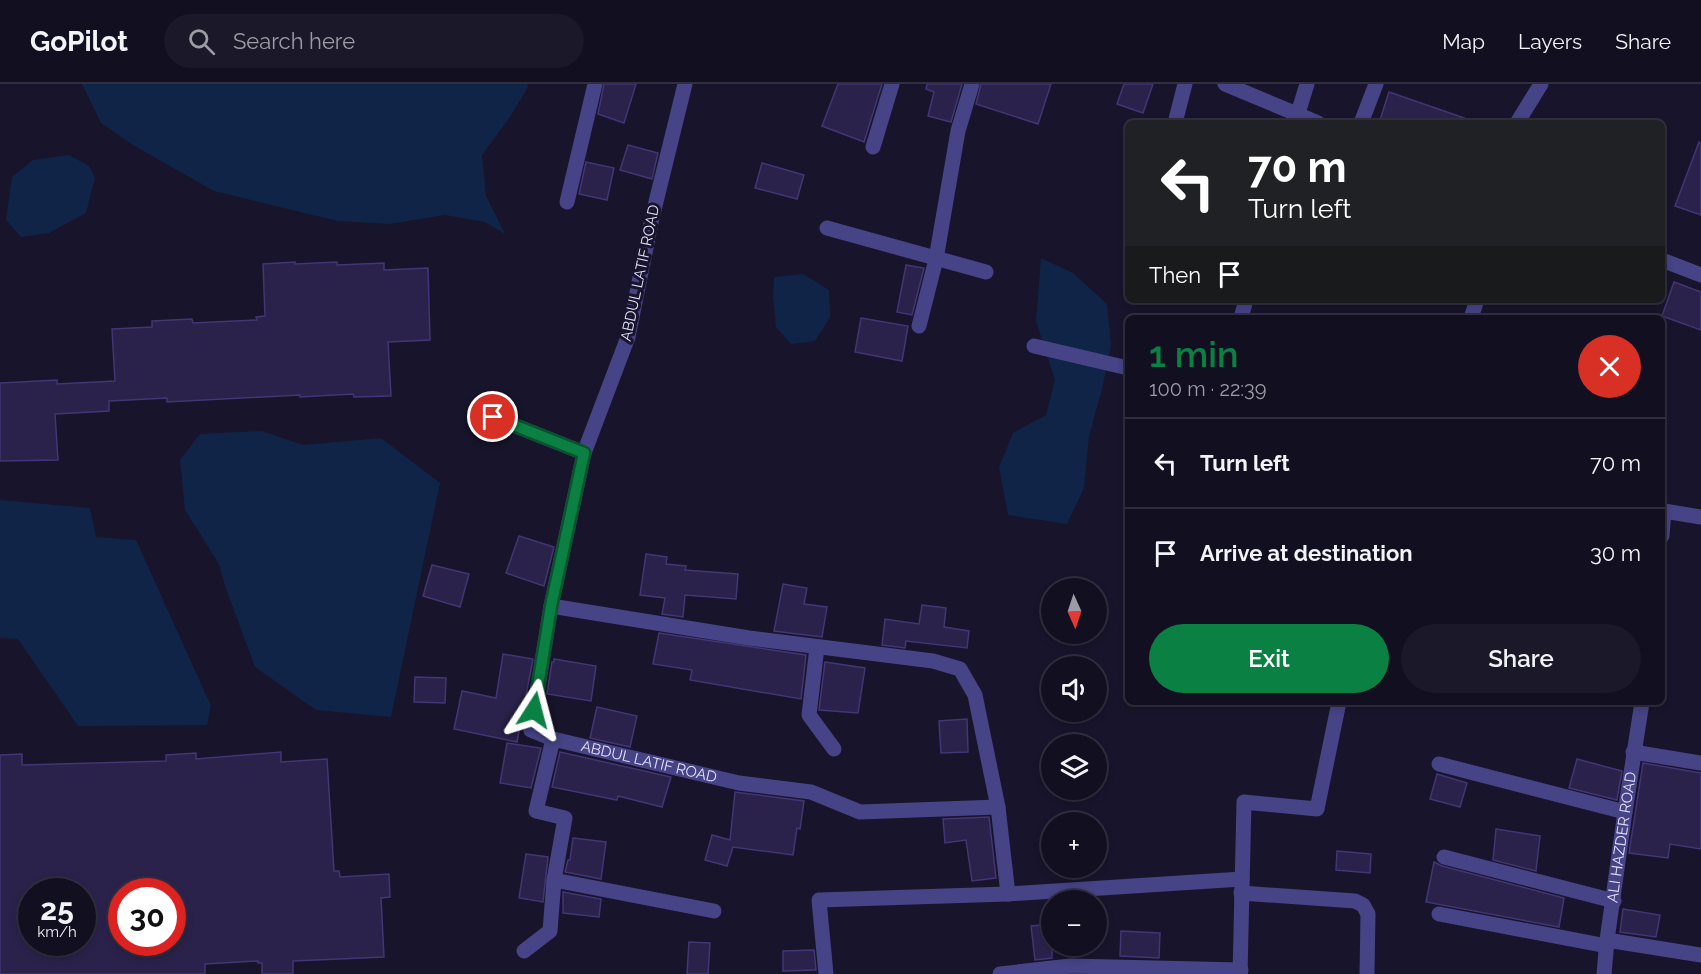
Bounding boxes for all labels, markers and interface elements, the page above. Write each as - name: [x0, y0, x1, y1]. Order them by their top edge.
- search box: [164, 14, 584, 68]
- text: GoPilot: [30, 25, 128, 58]
- icon: search: [185, 25, 218, 58]
- text: Search here: [233, 28, 355, 54]
- text: Map: [1442, 29, 1485, 54]
- text: Layers: [1518, 29, 1582, 54]
- text: Share: [1615, 29, 1671, 54]
- text: 70 m: [1248, 143, 1347, 192]
- icon: left: [1149, 144, 1227, 222]
- text: Turn left: [1248, 193, 1351, 224]
- street label: ABDUL LATIF ROAD: [617, 203, 663, 343]
- icon: arrive: [1213, 258, 1246, 291]
- text: Then: [1149, 262, 1201, 288]
- text: 1 min: [1149, 333, 1238, 375]
- button: close: [1578, 335, 1641, 398]
- text: 100 m · 22:39: [1149, 377, 1267, 401]
- pin: [467, 391, 518, 442]
- icon: arrive: [476, 400, 509, 433]
- icon: left: [1149, 447, 1182, 480]
- text: Turn left: [1200, 450, 1290, 476]
- text: 70 m: [1590, 450, 1641, 476]
- icon: arrive: [1149, 537, 1182, 570]
- text: Arrive at destination: [1200, 540, 1413, 566]
- text: 30 m: [1590, 540, 1641, 566]
- north arrow: [1041, 578, 1107, 644]
- map controls: [1041, 578, 1107, 956]
- button: Exit: [1149, 624, 1389, 693]
- button: Share: [1401, 624, 1641, 693]
- button: sound: [1041, 656, 1107, 722]
- position arrow: [502, 678, 566, 742]
- button: layers: [1041, 734, 1107, 800]
- street label: ABDUL LATIF ROAD: [579, 737, 719, 787]
- street label: ALI HAZDER ROAD: [1603, 770, 1640, 904]
- button: +: [1041, 812, 1107, 878]
- speed limit sign: 30: [108, 878, 186, 956]
- button: −: [1041, 890, 1107, 956]
- text: 25: [40, 892, 74, 927]
- text: km/h: [37, 923, 77, 941]

